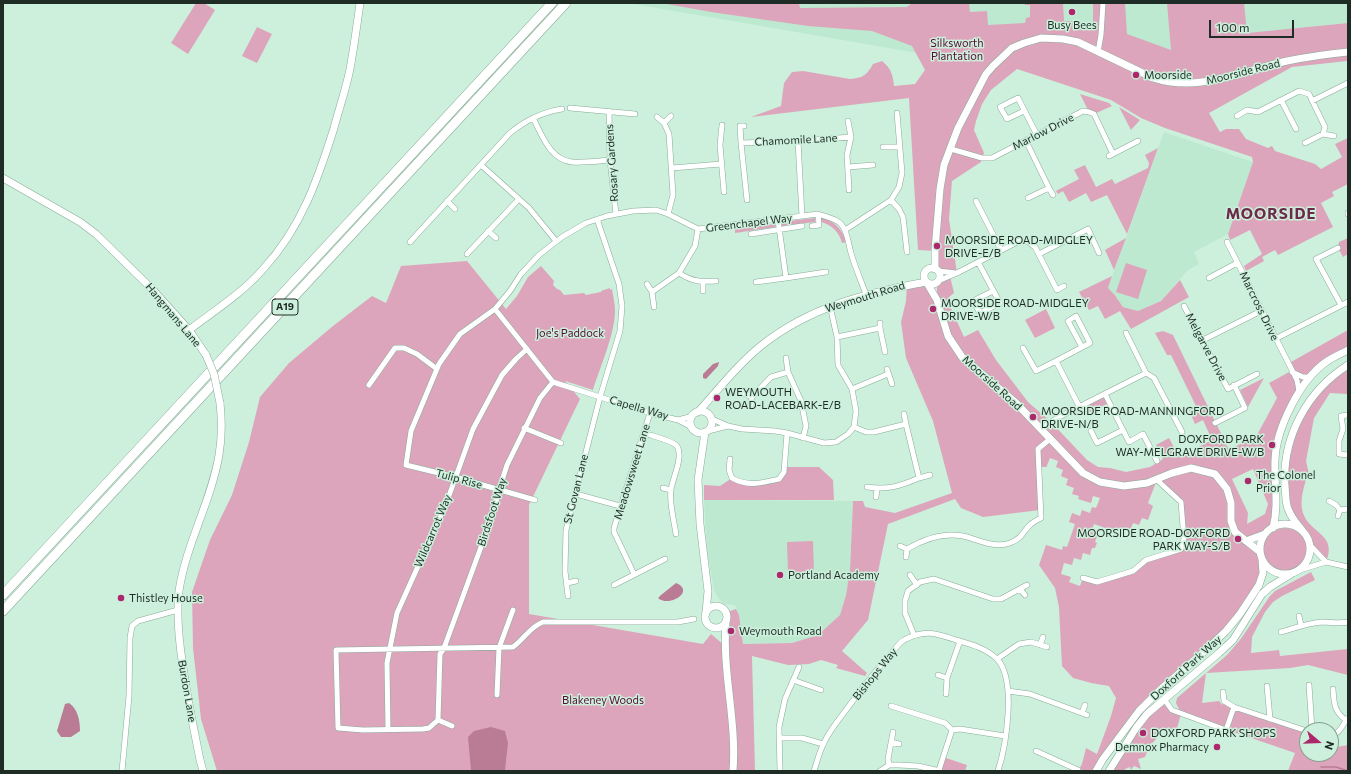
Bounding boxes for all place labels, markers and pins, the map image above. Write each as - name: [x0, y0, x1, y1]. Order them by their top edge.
- marker: Busy Bees: [1067, 7, 1077, 17]
- place label: Busy Bees: [1047, 18, 1097, 32]
- place label: Moorside: [1144, 68, 1192, 82]
- marker: Moorside: [1131, 70, 1141, 80]
- place label: MOORSIDE ROAD-MIDGLEY DRIVE-E/B: [945, 233, 1093, 259]
- marker: MOORSIDE ROAD-MIDGLEY DRIVE-E/B: [932, 241, 942, 251]
- place label: MOORSIDE ROAD-MIDGLEY DRIVE-W/B: [941, 296, 1089, 322]
- marker: MOORSIDE ROAD-MIDGLEY DRIVE-W/B: [928, 304, 938, 314]
- place label: WEYMOUTH ROAD-LACEBARK-E/B: [725, 385, 841, 411]
- marker: WEYMOUTH ROAD-LACEBARK-E/B: [712, 393, 722, 403]
- place label: MOORSIDE ROAD-MANNINGFORD DRIVE-N/B: [1041, 404, 1224, 430]
- marker: MOORSIDE ROAD-MANNINGFORD DRIVE-N/B: [1028, 412, 1038, 422]
- place label: DOXFORD PARK WAY-MELGRAVE DRIVE-W/B: [1115, 432, 1264, 458]
- marker: DOXFORD PARK WAY-MELGRAVE DRIVE-W/B: [1267, 440, 1277, 450]
- place label: The Colonel Prior: [1256, 468, 1316, 494]
- marker: The Colonel Prior: [1243, 476, 1253, 486]
- place label: MOORSIDE ROAD-DOXFORD PARK WAY-S/B: [1077, 526, 1230, 552]
- marker: MOORSIDE ROAD-DOXFORD PARK WAY-S/B: [1233, 534, 1243, 544]
- place label: Portland Academy: [788, 568, 879, 582]
- marker: Portland Academy: [775, 570, 785, 580]
- place label: Thistley House: [129, 591, 203, 605]
- marker: Thistley House: [116, 593, 126, 603]
- place label: Weymouth Road: [739, 624, 822, 638]
- marker: Weymouth Road: [726, 626, 736, 636]
- place label: DOXFORD PARK SHOPS: [1151, 726, 1276, 740]
- marker: DOXFORD PARK SHOPS: [1138, 728, 1148, 738]
- place label: Demnox Pharmacy: [1115, 740, 1209, 754]
- marker: Demnox Pharmacy: [1212, 742, 1222, 752]

